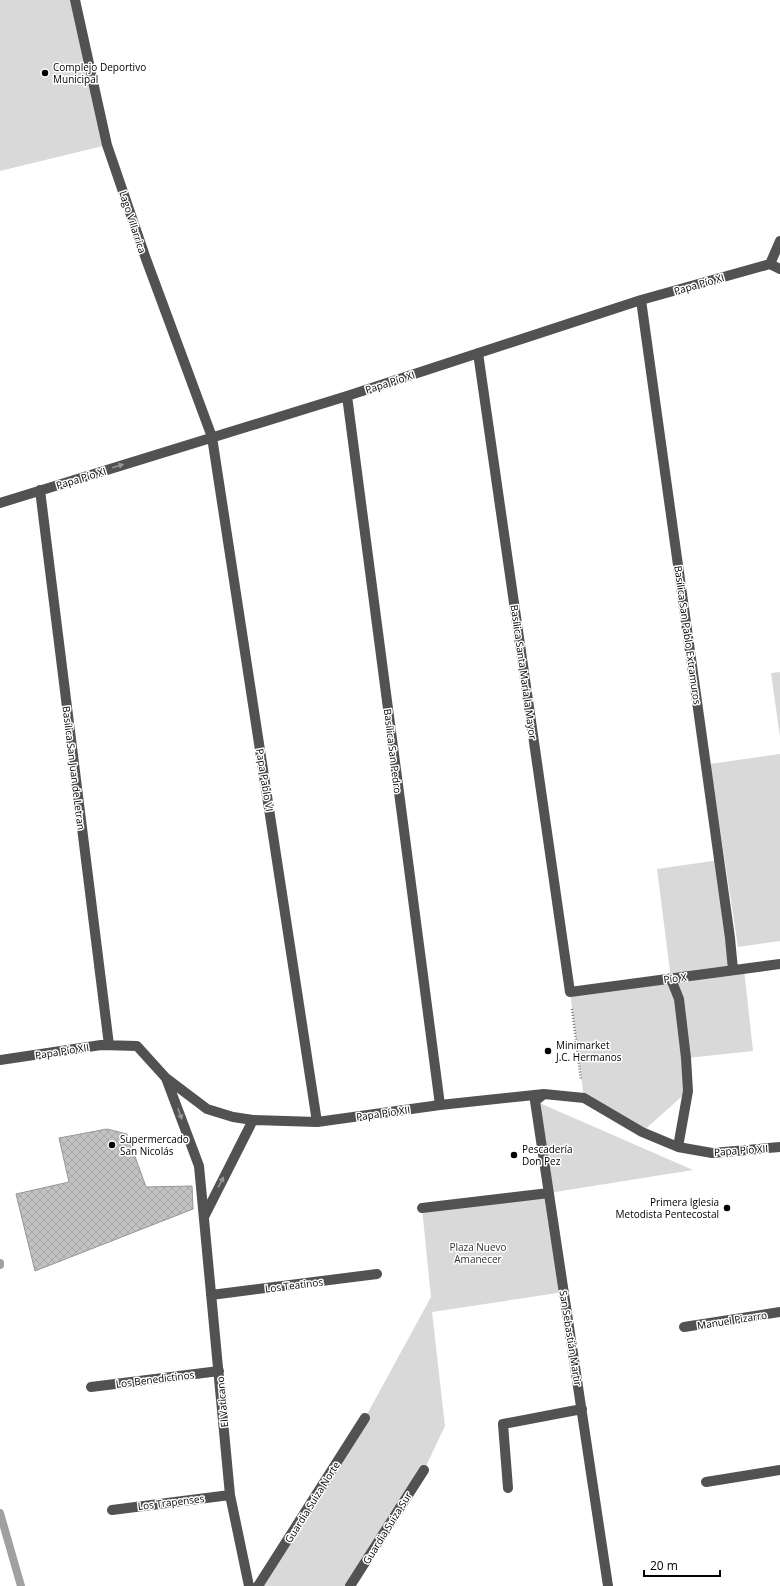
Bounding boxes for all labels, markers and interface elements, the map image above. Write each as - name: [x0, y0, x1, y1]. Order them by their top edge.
- place label: Complejo Deportivo Municipal: [53, 60, 146, 86]
- marker: Complejo Deportivo Municipal: [40, 68, 50, 78]
- street label: Lago Villarrica: [116, 189, 150, 255]
- street label: Papa Pío XI: [672, 270, 726, 298]
- street label: Papa Pío XI: [363, 367, 417, 397]
- one-way arrow: [112, 463, 124, 469]
- street label: Papa Pío XI: [54, 464, 108, 492]
- street label: Basílica San Pablo Extramuros: [671, 565, 705, 706]
- street label: Basílica Santa María la Mayor: [508, 604, 540, 740]
- street label: Basílica San Juan de Letran: [59, 705, 89, 831]
- street label: Basílica San Pedro: [381, 708, 405, 794]
- street label: Papa Pablo VI: [253, 748, 277, 812]
- street label: Pío X: [663, 970, 687, 986]
- place label: Minimarket J.C. Hermanos: [555, 1038, 622, 1064]
- street label: Papa Pío XII: [34, 1040, 90, 1062]
- marker: Minimarket J.C. Hermanos: [543, 1046, 553, 1056]
- street label: Papa Pío XII: [355, 1102, 411, 1124]
- one-way arrow: [177, 1109, 183, 1121]
- place label: Supermercado San Nicolás: [120, 1132, 189, 1158]
- marker: Supermercado San Nicolás: [107, 1140, 117, 1150]
- street label: Papa Pío XII: [713, 1141, 769, 1159]
- place label: Pescadería Don Pez: [522, 1142, 573, 1168]
- marker: Pescadería Don Pez: [509, 1150, 519, 1160]
- one-way arrow: [218, 1176, 225, 1188]
- place label: Primera Iglesia Metodista Pentecostal: [616, 1195, 719, 1221]
- marker: Primera Iglesia Metodista Pentecostal: [722, 1203, 732, 1213]
- park label: Plaza Nuevo Amanecer: [449, 1240, 507, 1266]
- street label: Los Teatinos: [264, 1274, 324, 1295]
- street label: San Sebastián Martir: [557, 1289, 585, 1387]
- street label: Manuel Pizarro: [696, 1308, 768, 1332]
- street label: Los Benedictinos: [115, 1367, 195, 1391]
- street label: El Vaticano: [213, 1376, 231, 1428]
- street label: Guardia Suiza Norte: [281, 1458, 343, 1545]
- street label: Guardia Suiza Sur: [359, 1489, 415, 1567]
- street label: Los Trapenses: [137, 1491, 205, 1513]
- scale bar: [644, 1552, 720, 1578]
- text: 20 m: [650, 1557, 678, 1574]

